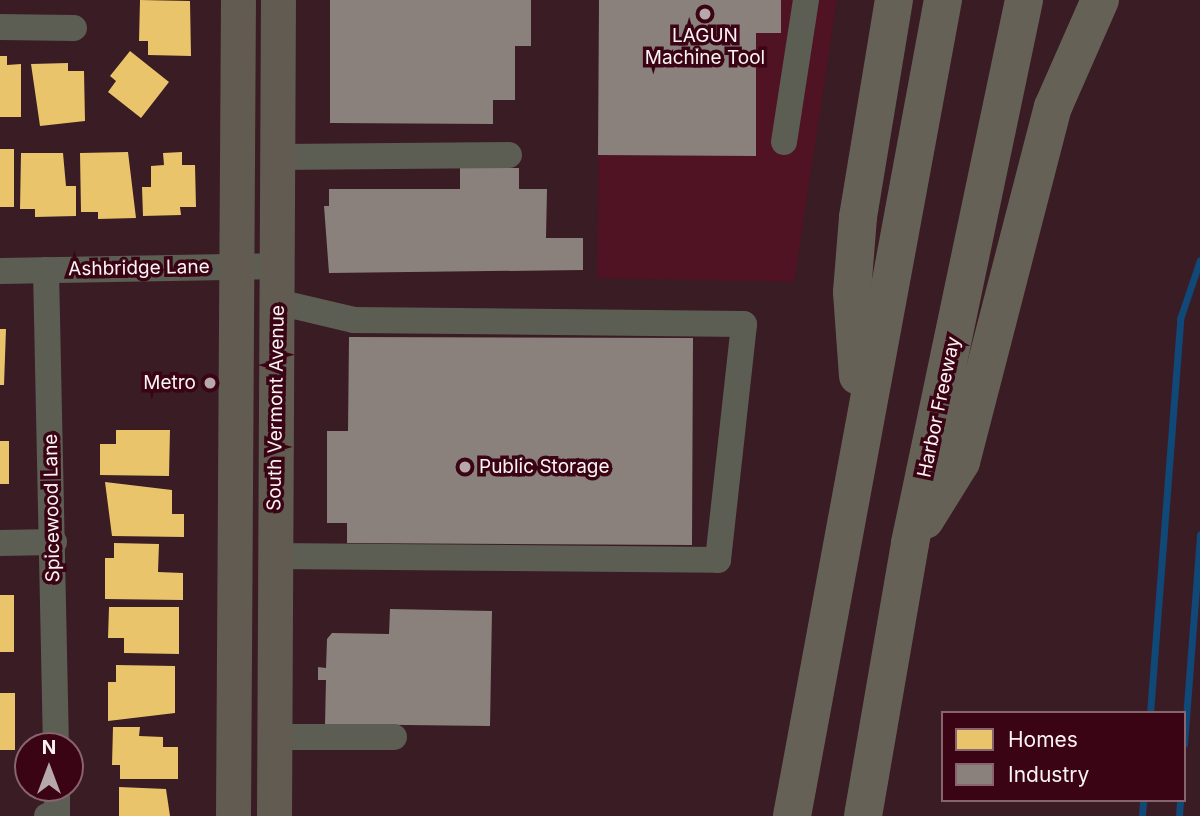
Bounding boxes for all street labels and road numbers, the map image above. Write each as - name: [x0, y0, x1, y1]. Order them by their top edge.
- street label: Ashbridge Lane: [68, 255, 210, 281]
- street label: South Vermont Avenue: [263, 305, 289, 511]
- street label: Harbor Freeway: [913, 334, 965, 480]
- street label: Spicewood Lane: [39, 433, 65, 583]

